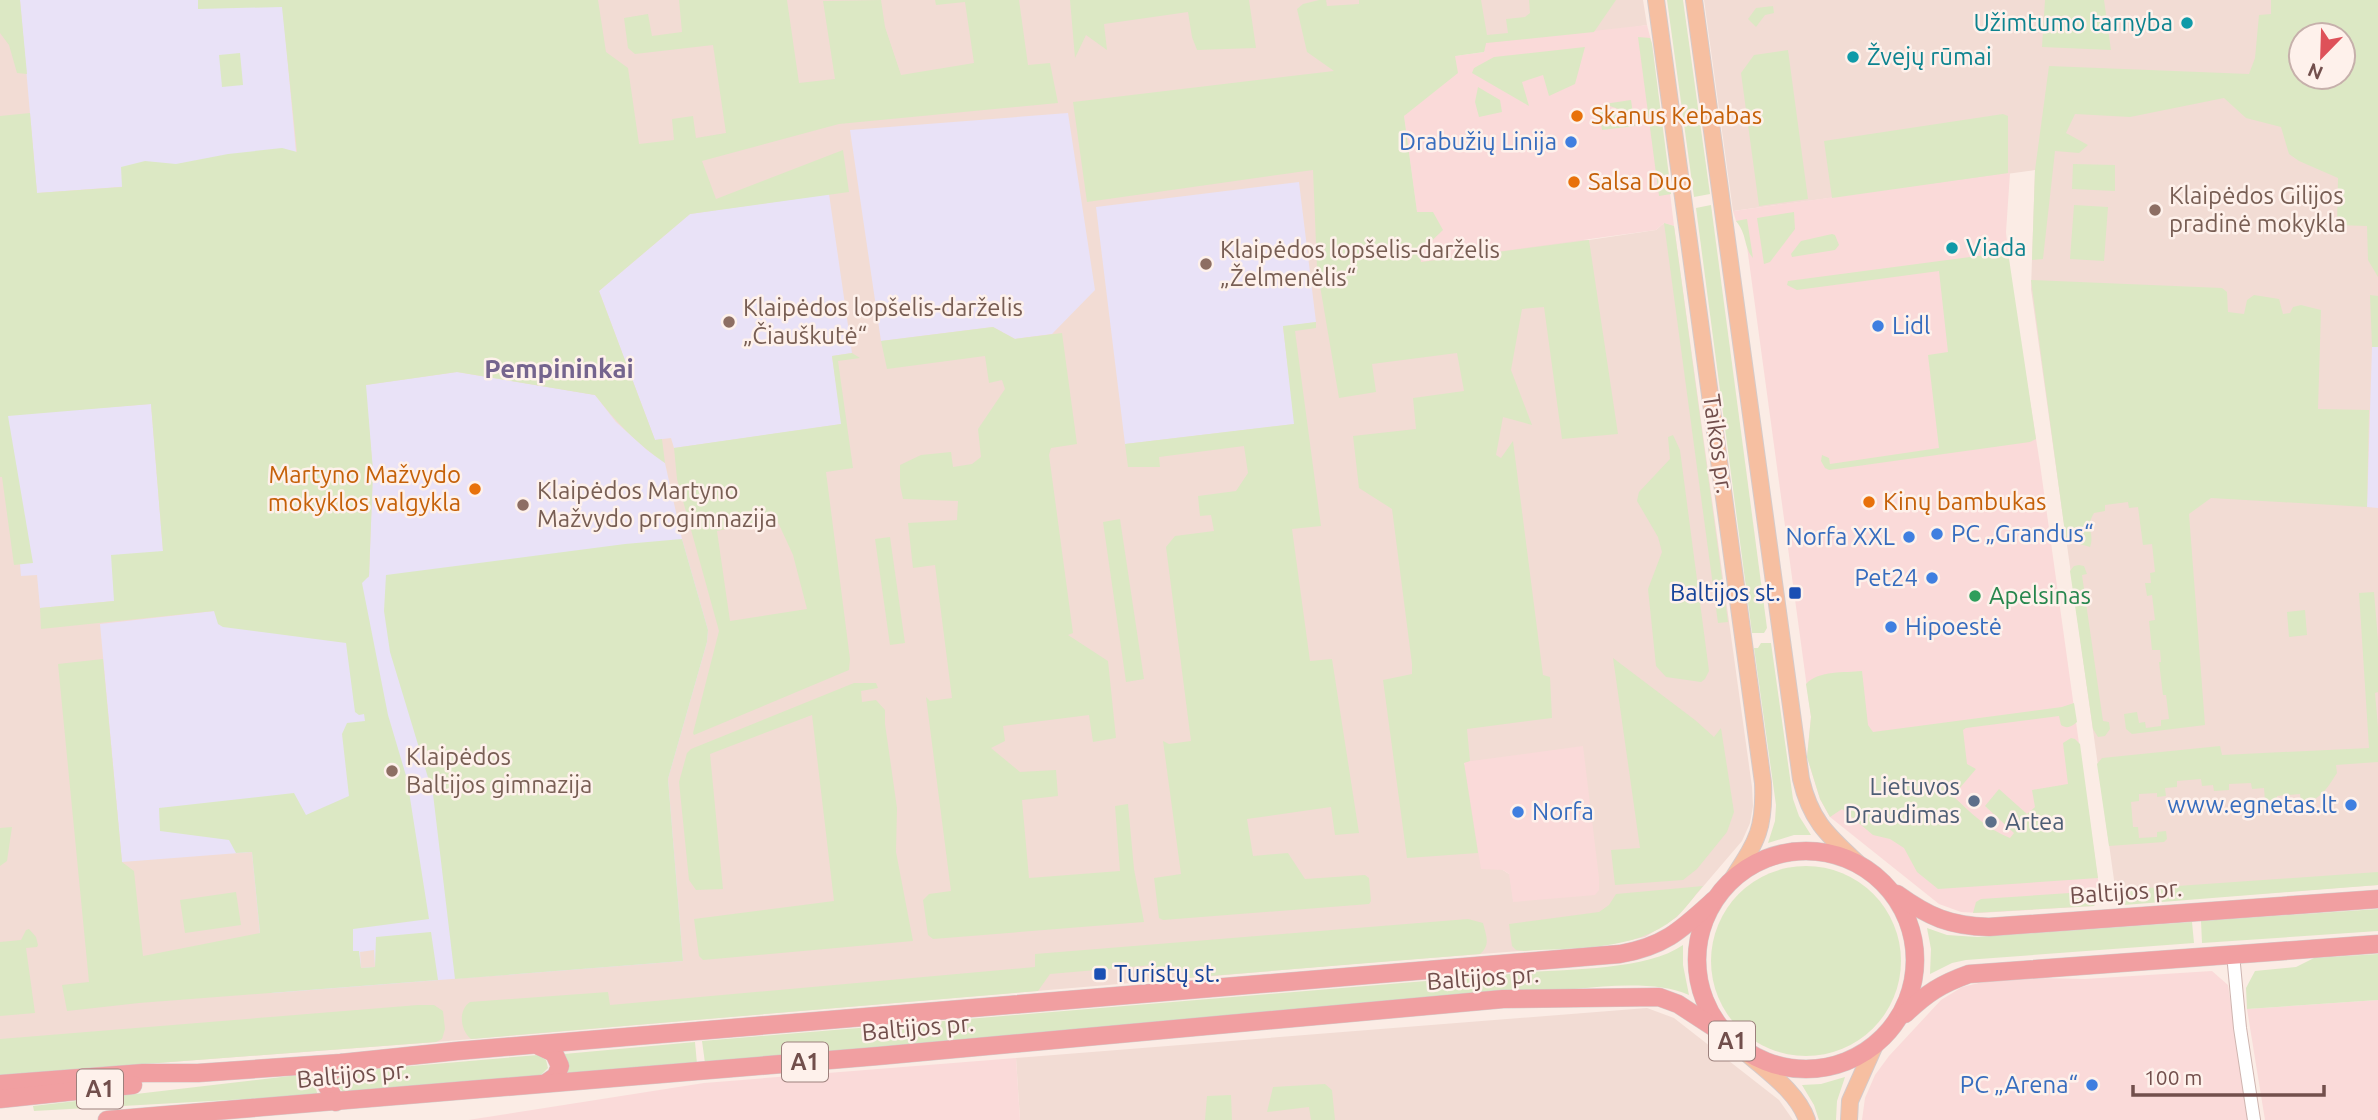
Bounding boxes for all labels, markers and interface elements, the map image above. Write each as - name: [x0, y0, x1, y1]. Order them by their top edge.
- place label: Užimtumo tarnyba: [1974, 9, 2173, 36]
- marker: Užimtumo tarnyba: [2179, 15, 2195, 31]
- north arrow: [2287, 21, 2357, 91]
- place label: Žvejų rūmai: [1867, 42, 1992, 70]
- marker: Žvejų rūmai: [1845, 49, 1861, 65]
- text: N: [2305, 59, 2326, 85]
- place label: Skanus Kebabas: [1591, 102, 1762, 129]
- marker: Skanus Kebabas: [1569, 108, 1585, 124]
- place label: Drabužių Linija: [1399, 128, 1557, 155]
- marker: Drabužių Linija: [1563, 134, 1579, 150]
- place label: Salsa Duo: [1588, 168, 1692, 195]
- marker: Salsa Duo: [1566, 174, 1582, 190]
- place label: Klaipėdos Gilijos pradinė mokykla: [2169, 182, 2346, 237]
- marker: Klaipėdos Gilijos pradinė mokykla: [2147, 202, 2163, 218]
- place label: Viada: [1966, 234, 2027, 261]
- place label: Klaipėdos lopšelis-darželis „Želmenėlis“: [1220, 236, 1500, 291]
- marker: Viada: [1944, 240, 1960, 256]
- marker: Klaipėdos lopšelis-darželis „Želmenėlis“: [1198, 256, 1214, 272]
- place label: Klaipėdos lopšelis-darželis „Čiauškutė“: [743, 294, 1023, 349]
- place label: Lidl: [1892, 312, 1930, 339]
- marker: Klaipėdos lopšelis-darželis „Čiauškutė“: [721, 314, 737, 330]
- marker: Lidl: [1870, 318, 1886, 334]
- district label: Pempininkai: [484, 354, 634, 383]
- street label: Taikos pr.: [1698, 392, 1739, 495]
- place label: Martyno Mažvydo mokyklos valgykla: [268, 461, 461, 516]
- place label: Klaipėdos Martyno Mažvydo progimnazija: [537, 477, 777, 532]
- marker: Martyno Mažvydo mokyklos valgykla: [467, 481, 483, 497]
- place label: Kinų bambukas: [1883, 488, 2047, 515]
- marker: Kinų bambukas: [1861, 494, 1877, 510]
- marker: Klaipėdos Martyno Mažvydo progimnazija: [515, 497, 531, 513]
- place label: PC „Grandus“: [1951, 520, 2094, 547]
- place label: Norfa XXL: [1786, 523, 1895, 550]
- marker: PC „Grandus“: [1929, 526, 1945, 542]
- marker: Norfa XXL: [1901, 529, 1917, 545]
- place label: Pet24: [1854, 564, 1918, 591]
- marker: Pet24: [1924, 570, 1940, 586]
- place label: Baltijos st.: [1670, 579, 1781, 606]
- place label: Apelsinas: [1989, 582, 2091, 609]
- marker: Baltijos st.: [1787, 585, 1803, 601]
- marker: Apelsinas: [1967, 588, 1983, 604]
- place label: Hipoestė: [1905, 613, 2002, 640]
- marker: Hipoestė: [1883, 619, 1899, 635]
- place label: Klaipėdos Baltijos gimnazija: [406, 743, 592, 798]
- marker: Klaipėdos Baltijos gimnazija: [384, 763, 400, 779]
- place label: Lietuvos Draudimas: [1845, 773, 1960, 828]
- place label: www.egnetas.lt: [2167, 791, 2338, 818]
- marker: Lietuvos Draudimas: [1966, 793, 1982, 809]
- marker: www.egnetas.lt: [2343, 797, 2359, 813]
- place label: Norfa: [1532, 798, 1594, 825]
- marker: Norfa: [1510, 804, 1526, 820]
- place label: Artea: [2005, 808, 2065, 835]
- marker: Artea: [1983, 814, 1999, 830]
- street label: Baltijos pr.: [2069, 874, 2183, 909]
- place label: Turistų st.: [1114, 960, 1220, 987]
- street label: Baltijos pr.: [1426, 960, 1540, 995]
- marker: Turistų st.: [1092, 966, 1108, 982]
- street label: Baltijos pr.: [861, 1009, 975, 1046]
- road number: A1: [1709, 1022, 1755, 1060]
- road number: A1: [782, 1042, 828, 1082]
- scale bar: [2133, 1054, 2324, 1098]
- street label: Baltijos pr.: [296, 1056, 410, 1093]
- text: 100 m: [2144, 1065, 2202, 1089]
- road number: A1: [77, 1070, 123, 1108]
- place label: PC „Arena“: [1960, 1071, 2078, 1098]
- marker: PC „Arena“: [2084, 1077, 2100, 1093]

